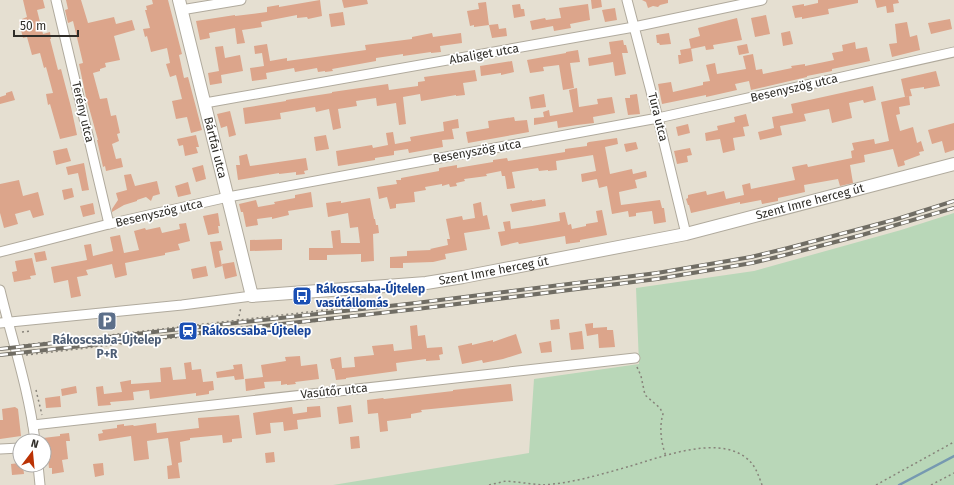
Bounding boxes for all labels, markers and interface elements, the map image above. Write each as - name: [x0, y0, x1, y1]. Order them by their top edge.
- scale bar: [14, 12, 78, 38]
- text: 50 m: [20, 19, 46, 33]
- street label: Abaliget utca: [448, 41, 520, 67]
- street label: Besenyszög utca: [749, 71, 839, 105]
- street label: Terény utca: [69, 80, 97, 144]
- street label: Tura utca: [645, 91, 671, 143]
- street label: Bártfai utca: [201, 115, 230, 180]
- street label: Besenyszög utca: [432, 136, 522, 166]
- street label: Szent Imre herceg út: [754, 181, 866, 222]
- street label: Besenyszög utca: [114, 196, 204, 230]
- street label: Szent Imre herceg út: [438, 254, 550, 288]
- place label: Rákoscsaba-Újtelep vasútállomás: [315, 280, 425, 310]
- bus stop icon: Rákoscsaba-Újtelep vasútállomás: [291, 285, 313, 307]
- parking icon: Rákoscsaba-Újtelep P+R: [96, 310, 118, 332]
- station icon: Rákoscsaba-Újtelep: [177, 320, 199, 342]
- place label: Rákoscsaba-Újtelep: [202, 322, 311, 338]
- place label: Rákoscsaba-Újtelep P+R: [52, 331, 162, 361]
- street label: Vasútőr utca: [300, 381, 368, 401]
- north arrow: [12, 433, 52, 473]
- text: N: [29, 437, 40, 451]

